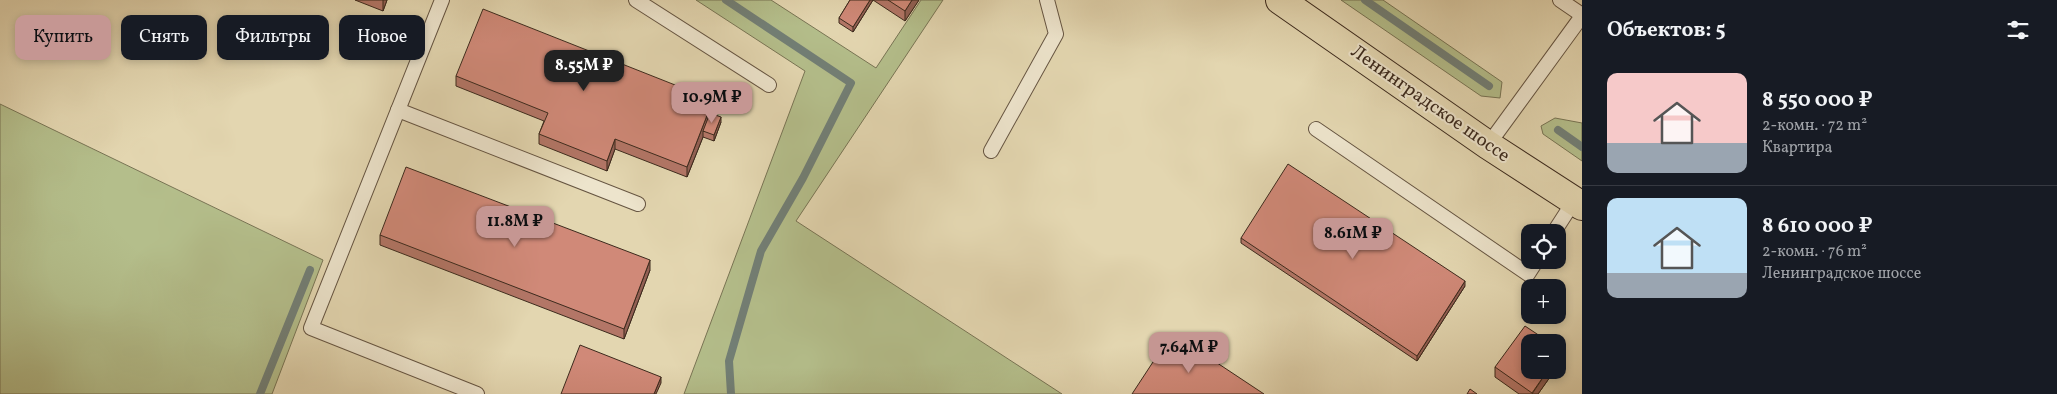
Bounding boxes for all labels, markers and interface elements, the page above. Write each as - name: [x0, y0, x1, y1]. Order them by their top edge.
- chip: Купить: [15, 15, 111, 60]
- chip: Снять: [121, 15, 207, 60]
- chip: Фильтры: [217, 15, 329, 60]
- chip: Новое: [339, 15, 425, 60]
- text: Объектов: 5: [1607, 16, 1726, 45]
- icon: filters: [2004, 16, 2032, 44]
- street label: Ленинградское шоссе: [1345, 39, 1515, 169]
- pin: 8.55M ₽: [538, 49, 630, 92]
- text: 8.55M ₽: [555, 55, 613, 77]
- pin: 10.9M ₽: [666, 82, 758, 124]
- text: 8 550 000 ₽: [1762, 86, 1873, 115]
- text: 10.9M ₽: [682, 87, 742, 109]
- icon: home: [1647, 93, 1707, 153]
- text: 2-комн. · 72 m²: [1762, 115, 1867, 137]
- text: Квартира: [1762, 137, 1832, 159]
- pin: 11.8M ₽: [469, 206, 561, 248]
- text: 11.8M ₽: [487, 211, 543, 233]
- text: 8 610 000 ₽: [1762, 212, 1873, 241]
- pin: 8.61M ₽: [1307, 218, 1399, 260]
- icon: home: [1647, 218, 1707, 278]
- text: 8.61M ₽: [1324, 223, 1382, 245]
- map controls: [1521, 224, 1566, 379]
- button: locate: [1521, 224, 1566, 269]
- text: 2-комн. · 76 m²: [1762, 241, 1867, 263]
- text: Ленинградское шоссе: [1762, 263, 1921, 285]
- button: +: [1521, 279, 1566, 324]
- pin: 7.64M ₽: [1143, 332, 1235, 374]
- button: −: [1521, 334, 1566, 379]
- text: 7.64M ₽: [1160, 337, 1218, 359]

